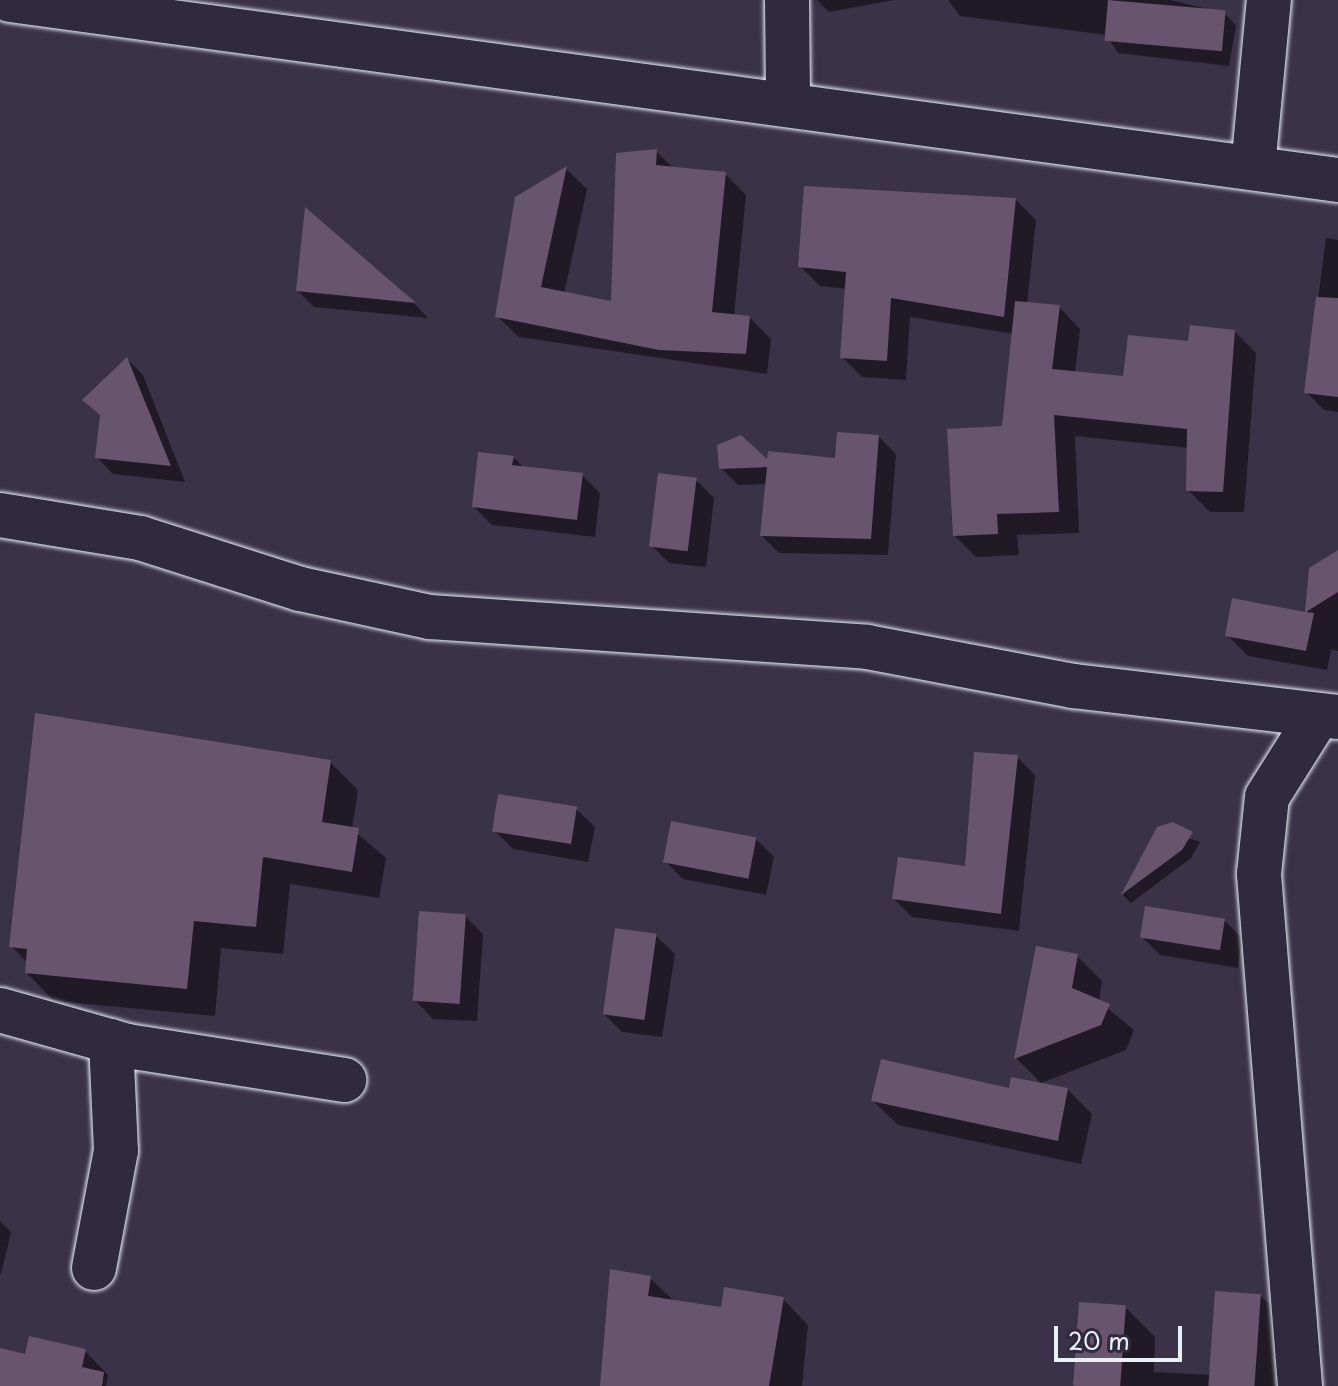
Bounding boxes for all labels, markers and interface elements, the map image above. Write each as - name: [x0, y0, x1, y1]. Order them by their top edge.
- scale bar: [1058, 1310, 1186, 1360]
- text: 20 m: [1068, 1322, 1130, 1358]

